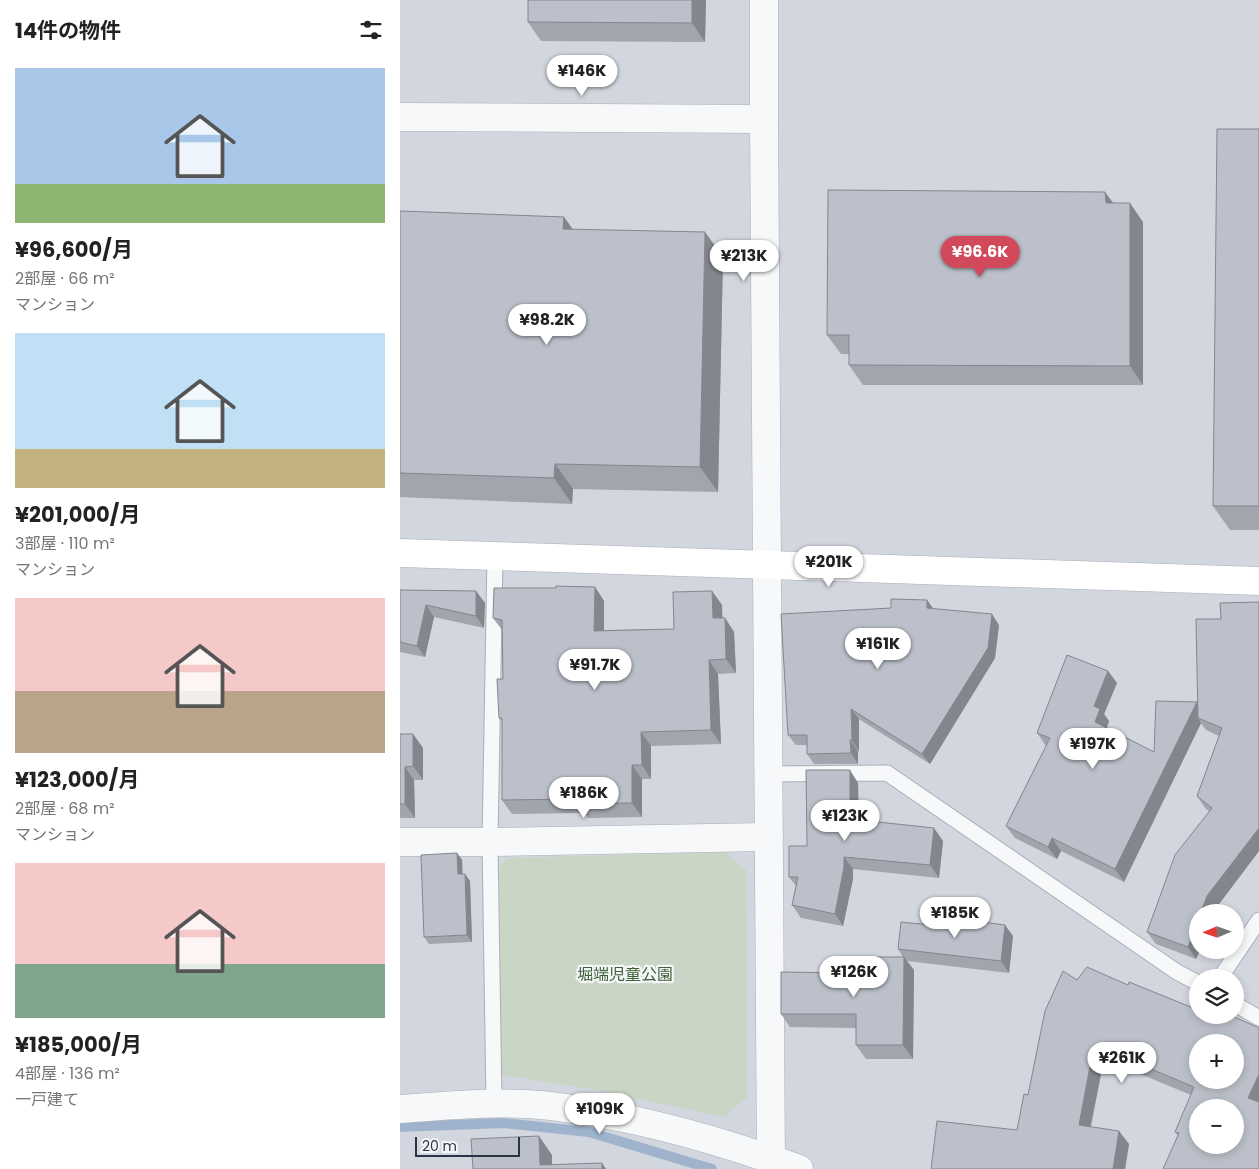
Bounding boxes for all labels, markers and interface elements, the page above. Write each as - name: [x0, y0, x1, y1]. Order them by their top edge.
- text: 14件の物件: [15, 16, 121, 45]
- icon: filters: [357, 16, 385, 44]
- pin: ¥146K: [547, 54, 617, 97]
- text: ¥146K: [558, 59, 606, 82]
- icon: home: [155, 101, 245, 191]
- text: ¥96,600/月: [15, 235, 133, 264]
- pin: ¥96.6K: [939, 236, 1021, 278]
- pin: ¥213K: [709, 240, 779, 282]
- text: ¥96.6K: [952, 240, 1008, 263]
- text: ¥213K: [721, 244, 767, 267]
- text: 2部屋 · 66 m²: [15, 267, 115, 290]
- text: マンション: [15, 293, 95, 316]
- pin: ¥98.2K: [506, 304, 588, 346]
- text: ¥98.2K: [519, 308, 575, 331]
- icon: home: [155, 366, 245, 456]
- text: ¥201,000/月: [15, 500, 140, 529]
- text: 3部屋 · 110 m²: [15, 532, 115, 555]
- pin: ¥201K: [794, 546, 864, 588]
- text: ¥201K: [805, 550, 853, 573]
- text: マンション: [15, 558, 95, 581]
- pin: ¥161K: [843, 628, 913, 670]
- icon: home: [155, 631, 245, 721]
- text: ¥161K: [856, 632, 900, 655]
- pin: ¥91.7K: [554, 648, 636, 691]
- text: ¥91.7K: [570, 653, 620, 676]
- pin: ¥197K: [1058, 728, 1128, 770]
- text: ¥197K: [1070, 732, 1116, 755]
- text: ¥123,000/月: [15, 765, 139, 794]
- pin: ¥186K: [549, 776, 619, 819]
- text: ¥186K: [560, 781, 608, 804]
- text: 2部屋 · 68 m²: [15, 797, 114, 820]
- pin: ¥123K: [810, 800, 880, 842]
- text: ¥123K: [822, 804, 868, 827]
- text: マンション: [15, 823, 95, 846]
- icon: home: [155, 896, 245, 986]
- pin: ¥185K: [920, 896, 990, 939]
- text: ¥185K: [931, 901, 979, 924]
- north arrow: [1189, 904, 1244, 959]
- map controls: [1189, 904, 1244, 1154]
- pin: ¥126K: [819, 956, 889, 998]
- text: ¥126K: [830, 960, 878, 983]
- park label: 堀端児童公園: [577, 963, 673, 986]
- button: layers: [1189, 969, 1244, 1024]
- text: ¥185,000/月: [15, 1030, 142, 1059]
- button: +: [1189, 1034, 1244, 1089]
- pin: ¥261K: [1087, 1042, 1157, 1084]
- text: ¥261K: [1098, 1046, 1146, 1069]
- text: 4部屋 · 136 m²: [15, 1062, 120, 1085]
- text: 一戸建て: [15, 1088, 79, 1111]
- pin: ¥109K: [565, 1092, 635, 1135]
- text: ¥109K: [576, 1097, 624, 1120]
- button: −: [1189, 1099, 1244, 1154]
- scale bar: [415, 1134, 520, 1157]
- text: 20 m: [422, 1136, 457, 1156]

